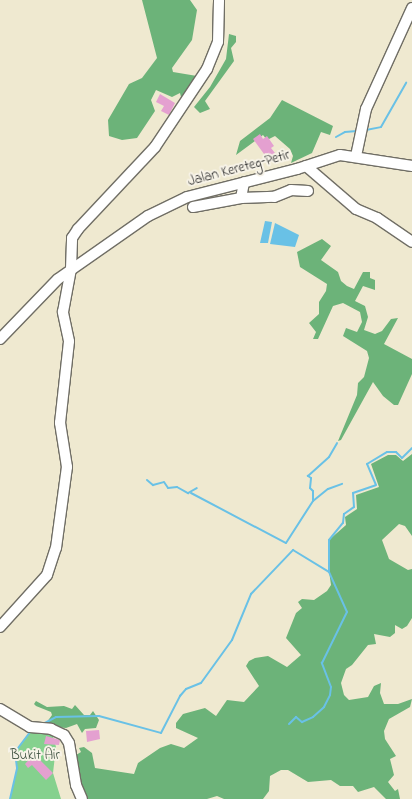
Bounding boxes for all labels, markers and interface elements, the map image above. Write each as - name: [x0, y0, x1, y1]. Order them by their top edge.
- street label: Jalan Kereteg–Petir: [186, 147, 292, 191]
- park label: Bukit Air: [10, 748, 60, 764]

